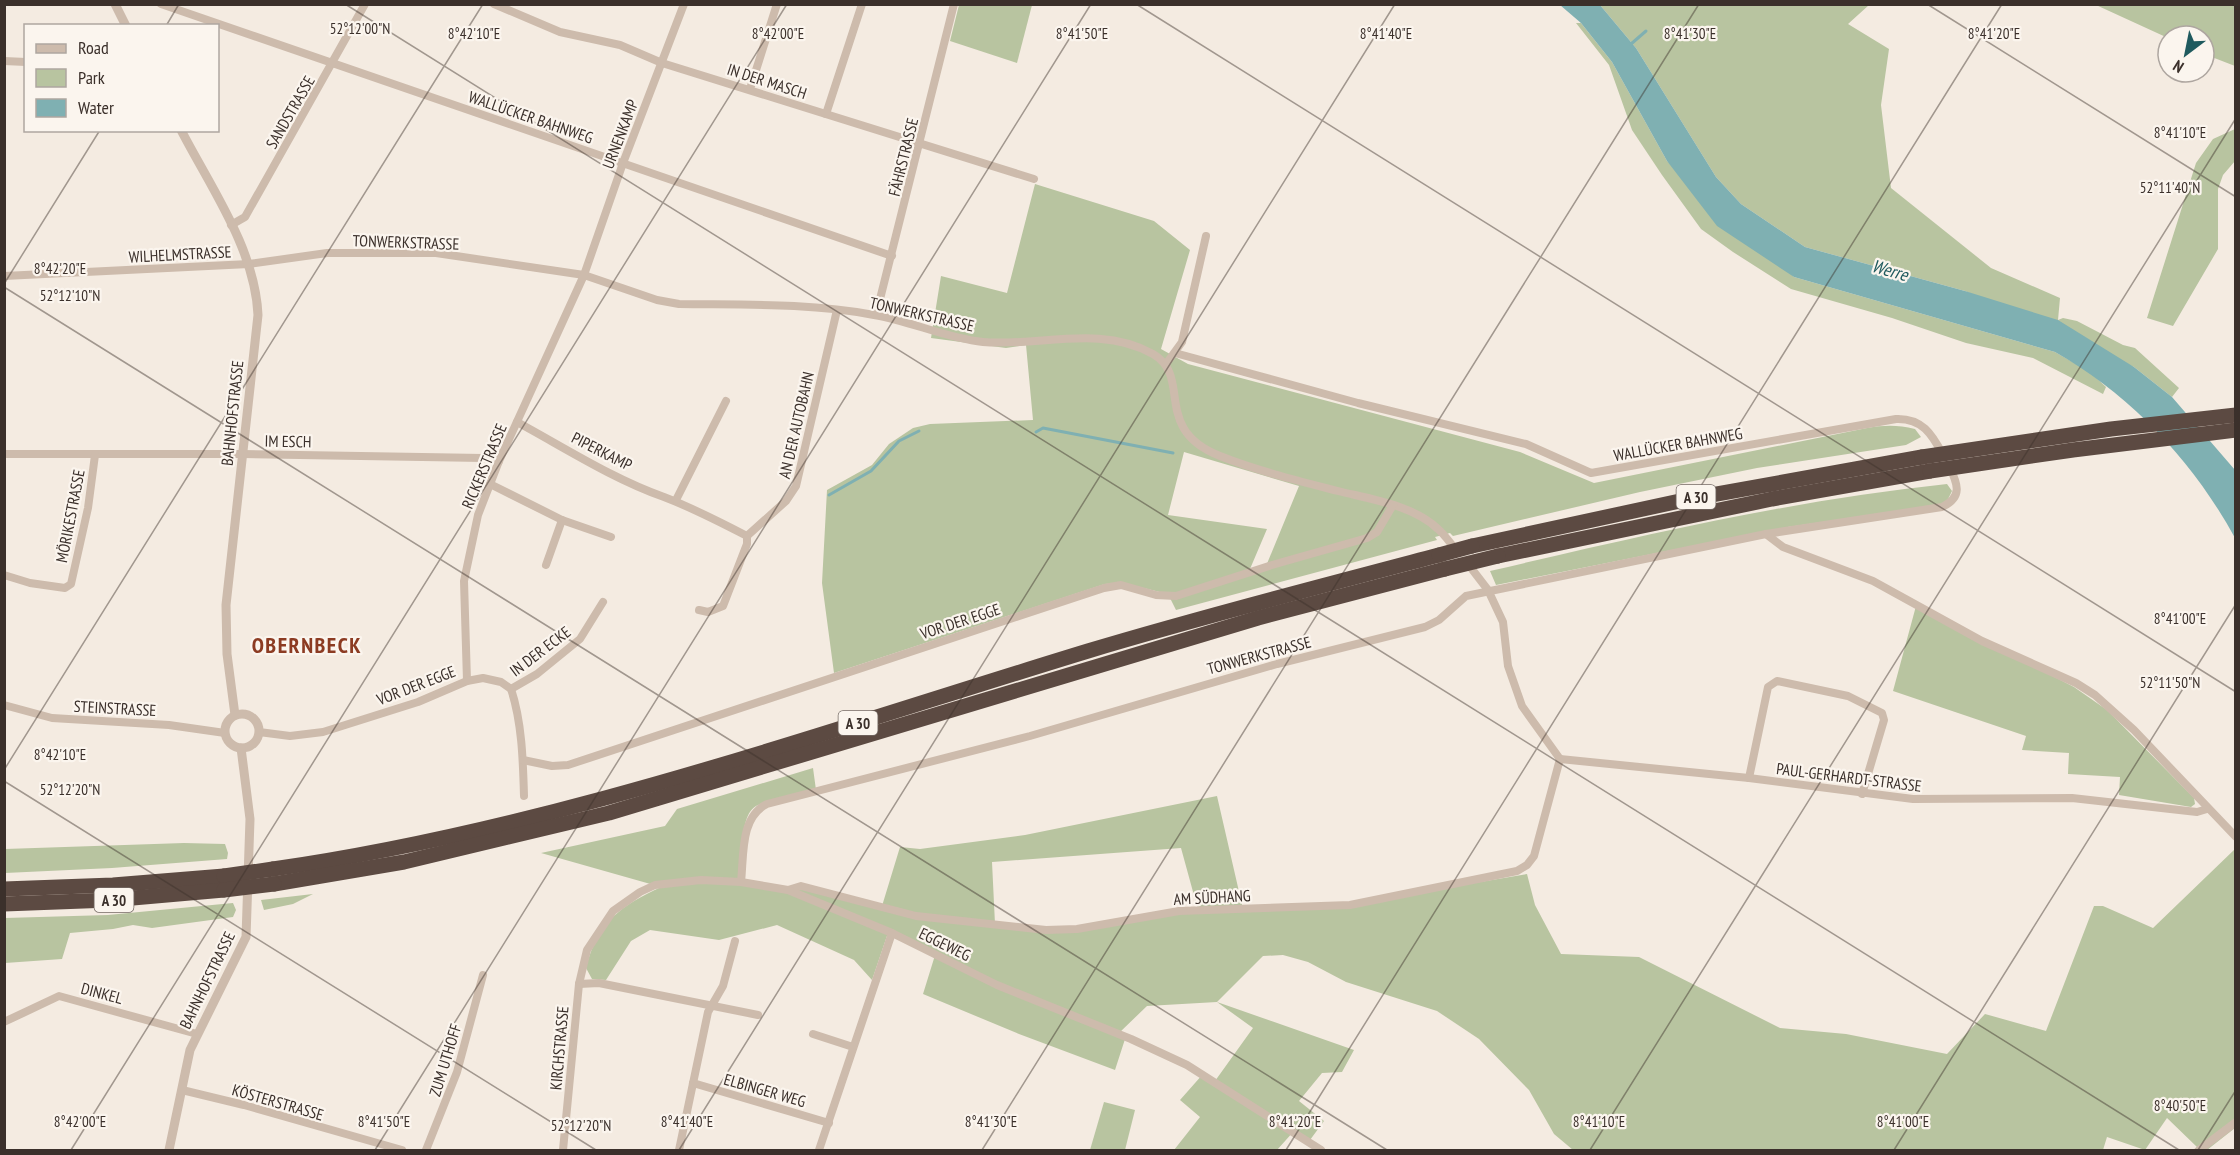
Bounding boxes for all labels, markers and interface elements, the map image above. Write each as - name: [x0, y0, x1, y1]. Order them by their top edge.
- text: 52°12'00"N: [330, 19, 390, 38]
- legend: [24, 24, 219, 132]
- text: 8°42'10"E: [448, 24, 500, 43]
- text: 8°42'00"E: [752, 24, 804, 43]
- text: 8°41'50"E: [1056, 24, 1108, 43]
- text: 8°41'40"E: [1360, 24, 1412, 43]
- text: 8°41'30"E: [1664, 24, 1716, 43]
- text: 8°41'20"E: [1968, 24, 2020, 43]
- north arrow: [2156, 24, 2216, 84]
- text: Road: [78, 36, 109, 59]
- text: N: [2169, 56, 2187, 77]
- street label: IN DER MASCH: [725, 59, 809, 103]
- text: Park: [78, 66, 105, 89]
- street label: SANDSTRASSE: [261, 72, 319, 152]
- street label: WALLÜCKER BAHNWEG: [466, 86, 596, 148]
- text: Water: [78, 96, 114, 119]
- street label: URNENKAMP: [598, 97, 642, 171]
- street label: FÄHRSTRASSE: [884, 116, 922, 198]
- text: 8°41'10"E: [2154, 123, 2206, 142]
- text: 52°11'40"N: [2140, 178, 2200, 197]
- street label: TONWERKSTRASSE: [352, 230, 460, 254]
- street label: WILHELMSTRASSE: [128, 241, 232, 267]
- water label: Werre: [1869, 254, 1912, 286]
- text: 8°42'20"E: [34, 259, 86, 278]
- text: 52°12'10"N: [40, 286, 100, 305]
- street label: TONWERKSTRASSE: [868, 292, 976, 336]
- street label: BAHNHOFSTRASSE: [217, 359, 247, 467]
- street label: AN DER AUTOBAHN: [774, 370, 818, 480]
- street label: RICKERSTRASSE: [457, 420, 511, 512]
- street label: WALLÜCKER BAHNWEG: [1612, 423, 1744, 465]
- street label: PIPERKAMP: [568, 427, 636, 475]
- street label: IM ESCH: [264, 431, 312, 451]
- street label: MÖRIKESTRASSE: [51, 468, 89, 564]
- road number: A 30: [1676, 485, 1716, 509]
- street label: VOR DER EGGE: [917, 599, 1003, 644]
- text: 8°41'00"E: [2154, 609, 2206, 628]
- street label: IN DER ECKE: [506, 622, 574, 680]
- district label: OBERNBECK: [252, 631, 362, 659]
- street label: TONWERKSTRASSE: [1205, 632, 1313, 678]
- street label: VOR DER EGGE: [373, 661, 458, 710]
- text: 52°11'50"N: [2140, 673, 2200, 692]
- street label: STEINSTRASSE: [73, 696, 157, 720]
- road number: A 30: [838, 711, 878, 735]
- text: 8°42'10"E: [34, 745, 86, 764]
- street label: PAUL-GERHARDT-STRASSE: [1775, 758, 1923, 796]
- text: 52°12'20"N: [40, 780, 100, 799]
- street label: AM SÜDHANG: [1173, 885, 1251, 909]
- road number: A 30: [94, 888, 134, 912]
- street label: EGGEWEG: [916, 923, 974, 965]
- street label: BAHNHOFSTRASSE: [175, 928, 239, 1032]
- street label: DINKEL: [79, 978, 125, 1008]
- street label: KIRCHSTRASSE: [545, 1005, 573, 1091]
- street label: ZUM UTHOFF: [424, 1021, 466, 1099]
- street label: ELBINGER WEG: [722, 1069, 808, 1111]
- street label: KÖSTERSTRASSE: [230, 1079, 326, 1125]
- text: 8°40'50"E: [2154, 1096, 2206, 1115]
- text: 8°42'00"E: [54, 1112, 106, 1131]
- text: 8°41'50"E: [358, 1112, 410, 1131]
- text: 8°41'40"E: [661, 1112, 713, 1131]
- text: 8°41'30"E: [965, 1112, 1017, 1131]
- text: 8°41'20"E: [1269, 1112, 1321, 1131]
- text: 8°41'10"E: [1573, 1112, 1625, 1131]
- text: 8°41'00"E: [1877, 1112, 1929, 1131]
- text: 52°12'20"N: [551, 1116, 611, 1135]

